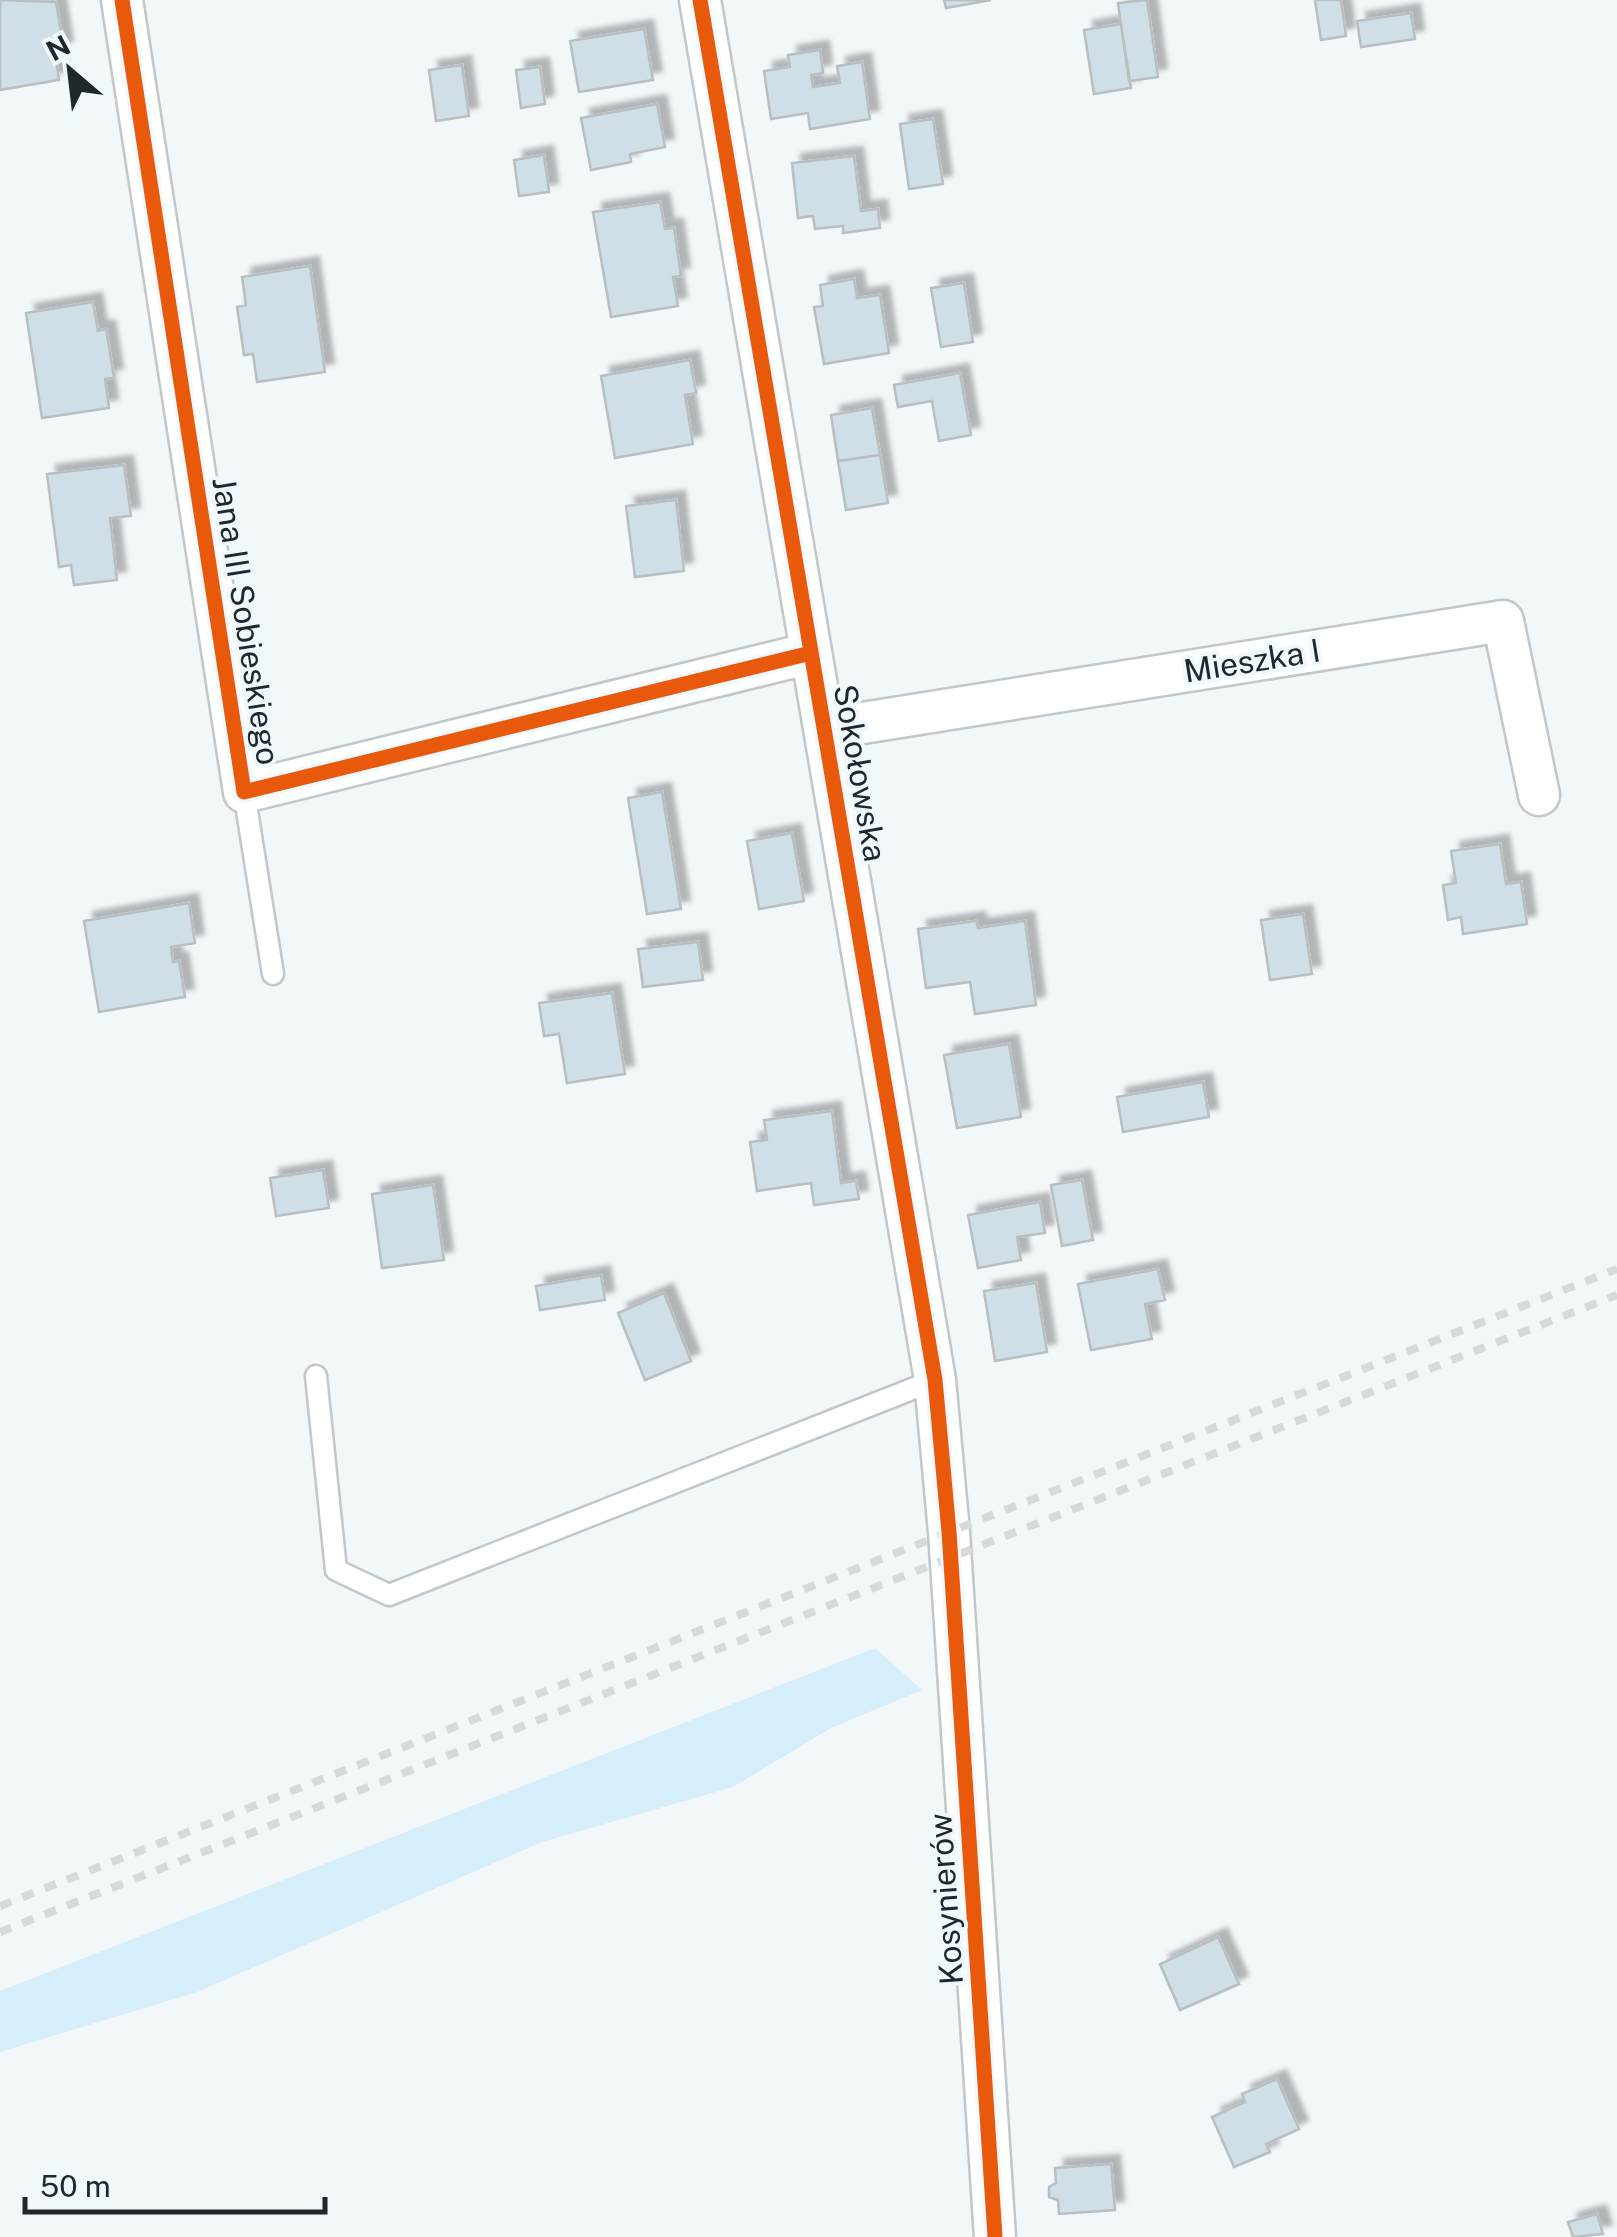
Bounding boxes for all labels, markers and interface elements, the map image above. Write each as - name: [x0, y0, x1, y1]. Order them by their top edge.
- north arrow: [20, 20, 120, 120]
- text: N: [41, 28, 75, 67]
- street label: Jana III Sobieskiego: [205, 474, 288, 768]
- street label: Mieszka I: [1181, 631, 1323, 690]
- street label: Sokołowska: [827, 681, 894, 864]
- street label: Kosynierów: [921, 1812, 970, 1986]
- scale bar: [25, 2152, 325, 2214]
- text: 50 m: [40, 2168, 111, 2204]

